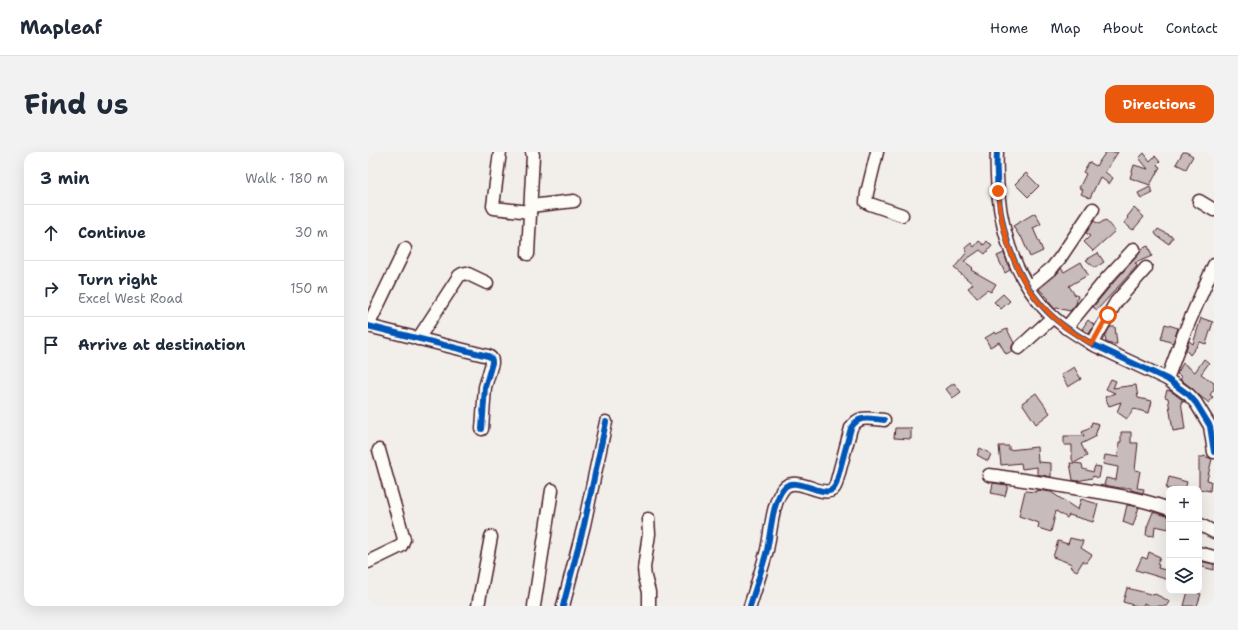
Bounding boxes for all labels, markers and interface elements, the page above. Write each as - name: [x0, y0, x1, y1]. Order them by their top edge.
- text: Mapleaf: [20, 15, 102, 40]
- text: Home: [990, 19, 1029, 37]
- text: Map: [1051, 19, 1081, 37]
- text: About: [1103, 19, 1144, 37]
- text: Contact: [1166, 19, 1218, 37]
- text: Find us: [24, 85, 129, 123]
- button: Directions: [1105, 85, 1214, 123]
- text: 3 min: [40, 167, 90, 189]
- text: Walk · 180 m: [245, 170, 328, 187]
- route end: [989, 182, 1007, 200]
- icon: ahead: [40, 222, 62, 244]
- text: Continue: [78, 223, 146, 243]
- text: 30 m: [294, 224, 328, 241]
- text: Turn right: [78, 270, 158, 290]
- icon: right: [40, 278, 62, 300]
- text: 150 m: [290, 280, 328, 297]
- text: Excel West Road: [78, 290, 183, 307]
- route start: [1099, 306, 1117, 324]
- icon: arrive: [40, 334, 62, 356]
- text: Arrive at destination: [78, 335, 246, 355]
- map controls: [1166, 486, 1202, 594]
- button: +: [1166, 486, 1202, 522]
- button: −: [1166, 522, 1202, 558]
- button: layers: [1166, 558, 1202, 594]

